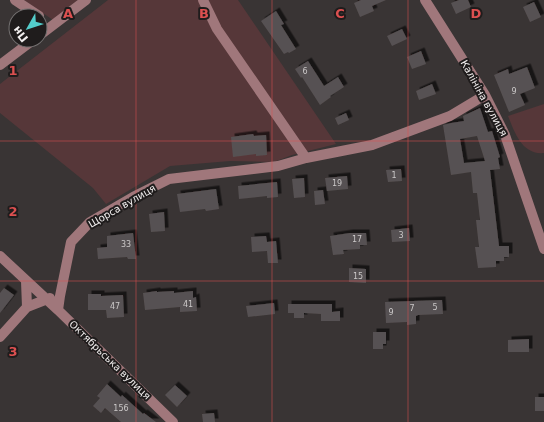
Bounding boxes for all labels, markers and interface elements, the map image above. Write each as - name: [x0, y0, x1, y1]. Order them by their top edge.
- text: A: [63, 6, 73, 21]
- text: B: [199, 6, 209, 21]
- text: C: [335, 6, 345, 21]
- text: D: [471, 6, 482, 21]
- north arrow: [8, 8, 48, 48]
- text: Пн: [10, 23, 31, 45]
- street label: Калініна вулиця: [459, 58, 509, 138]
- text: 1: [8, 63, 18, 78]
- house number: 6: [302, 67, 308, 76]
- house number: 9: [511, 87, 517, 96]
- house number: 1: [391, 171, 397, 180]
- house number: 19: [332, 179, 342, 188]
- street label: Щорса вулиця: [86, 182, 158, 230]
- text: 2: [8, 204, 18, 219]
- house number: 3: [398, 231, 404, 240]
- house number: 17: [352, 235, 362, 244]
- house number: 33: [121, 240, 131, 249]
- house number: 15: [353, 272, 363, 281]
- house number: 41: [183, 300, 193, 309]
- house number: 47: [110, 302, 120, 311]
- house number: 5: [432, 303, 438, 312]
- house number: 7: [409, 304, 415, 313]
- house number: 9: [388, 308, 394, 317]
- street label: Октябрьська вулиця: [67, 318, 153, 402]
- text: 3: [8, 344, 18, 359]
- house number: 156: [113, 404, 129, 413]

